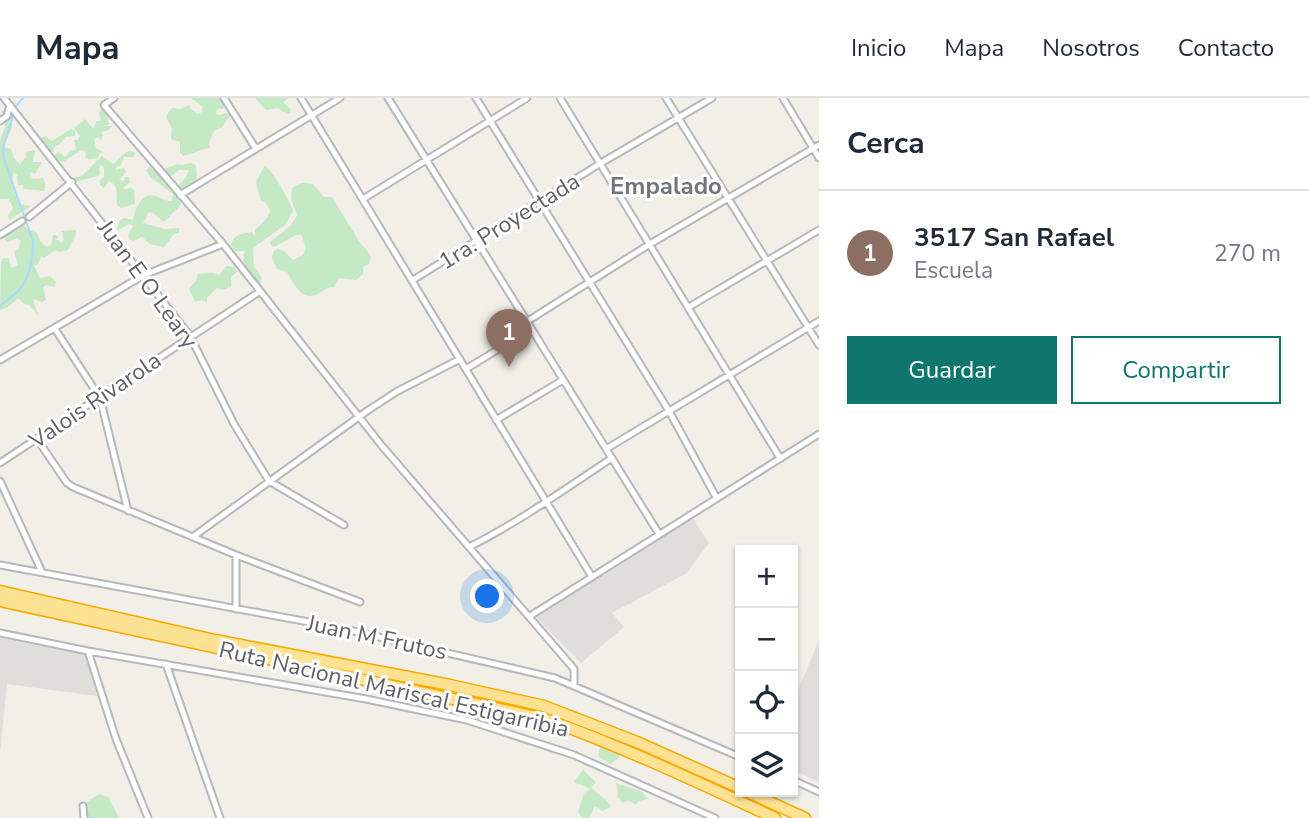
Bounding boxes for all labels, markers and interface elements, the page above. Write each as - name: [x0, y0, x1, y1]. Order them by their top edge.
- text: Mapa: [35, 26, 120, 71]
- text: Inicio: [851, 32, 906, 64]
- text: Mapa: [944, 32, 1004, 64]
- text: Nosotros: [1042, 32, 1140, 64]
- text: Contacto: [1178, 32, 1274, 64]
- text: Cerca: [847, 123, 925, 164]
- street label: 1ra. Proyectada: [433, 166, 586, 277]
- district label: Empalado: [610, 170, 722, 202]
- street label: Juan E O Leary: [90, 213, 205, 355]
- text: 3517 San Rafael: [914, 220, 1114, 255]
- text: 1: [863, 238, 877, 269]
- text: 270 m: [1214, 238, 1281, 269]
- text: Escuela: [914, 255, 993, 286]
- pin: 1: [486, 309, 532, 367]
- button: Guardar: [847, 336, 1057, 404]
- button: Compartir: [1071, 336, 1281, 404]
- street label: Valois Rivarola: [22, 345, 167, 457]
- map controls: [735, 545, 798, 797]
- button: +: [735, 545, 798, 608]
- your location: [470, 579, 504, 613]
- street label: Juan M Frutos: [303, 607, 450, 667]
- button: −: [735, 608, 798, 671]
- street label: Ruta Nacional Mariscal Estigarribia: [216, 634, 572, 745]
- button: locate: [735, 671, 798, 734]
- button: layers: [735, 734, 798, 797]

